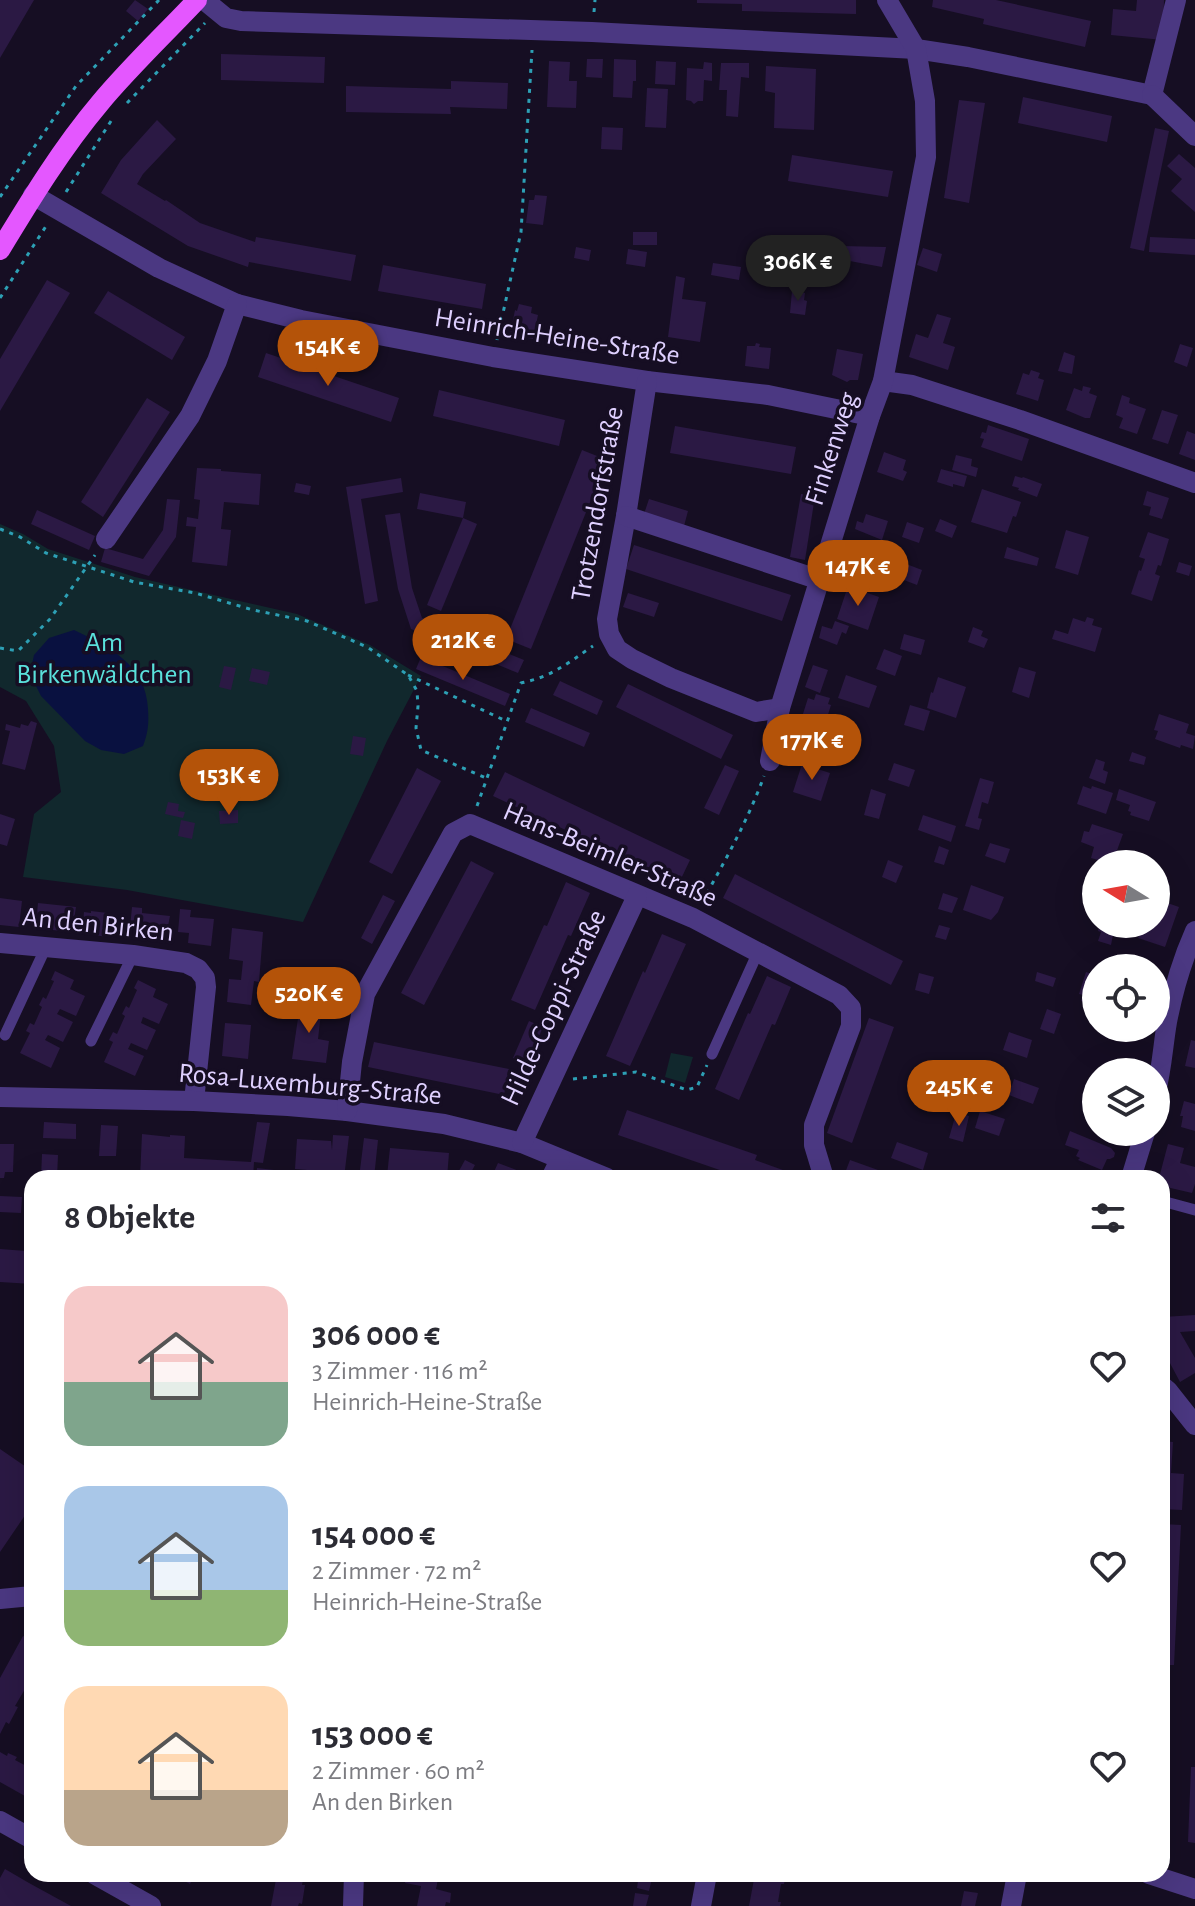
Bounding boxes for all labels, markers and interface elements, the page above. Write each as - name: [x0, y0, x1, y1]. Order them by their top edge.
- pin: 306K €: [733, 235, 863, 303]
- text: 306K €: [764, 248, 832, 274]
- street label: Heinrich-Heine-Straße: [432, 304, 682, 370]
- pin: 154K €: [263, 320, 393, 388]
- text: 154K €: [296, 333, 360, 359]
- street label: Finkenweg: [801, 389, 864, 509]
- street label: Trotzendorfstraße: [567, 405, 629, 603]
- pin: 147K €: [793, 540, 923, 608]
- text: 147K €: [826, 553, 890, 579]
- pin: 212K €: [398, 614, 528, 682]
- text: 212K €: [430, 627, 496, 653]
- park label: Am Birkenwäldchen: [16, 629, 192, 689]
- pin: 177K €: [747, 714, 877, 782]
- text: 177K €: [780, 727, 844, 753]
- pin: 153K €: [164, 749, 294, 817]
- text: 153K €: [197, 762, 261, 788]
- street label: Hans-Beimler-Straße: [499, 797, 721, 913]
- north arrow: [1082, 850, 1170, 938]
- map controls: [1082, 850, 1170, 1146]
- street label: An den Birken: [21, 903, 175, 947]
- street label: Hilde-Coppi-Straße: [496, 906, 612, 1110]
- button: locate: [1082, 954, 1170, 1042]
- pin: 520K €: [244, 967, 374, 1035]
- text: 520K €: [275, 980, 343, 1006]
- button: layers: [1082, 1058, 1170, 1146]
- street label: Rosa-Luxemburg-Straße: [177, 1060, 443, 1110]
- pin: 245K €: [894, 1060, 1024, 1128]
- text: 245K €: [925, 1073, 993, 1099]
- icon: filters: [1086, 1196, 1130, 1240]
- text: 8 Objekte: [64, 1201, 195, 1235]
- icon: home: [128, 1318, 224, 1414]
- text: 306 000 €: [312, 1318, 440, 1352]
- icon: heart: [1086, 1344, 1130, 1388]
- text: 3 Zimmer · 116 m²: [312, 1358, 488, 1384]
- text: Heinrich-Heine-Straße: [312, 1389, 542, 1415]
- icon: home: [128, 1518, 224, 1614]
- text: 154 000 €: [312, 1518, 435, 1552]
- icon: heart: [1086, 1544, 1130, 1588]
- text: 2 Zimmer · 72 m²: [312, 1558, 481, 1584]
- text: Heinrich-Heine-Straße: [312, 1589, 542, 1615]
- icon: home: [128, 1718, 224, 1814]
- text: 153 000 €: [312, 1718, 433, 1752]
- icon: heart: [1086, 1744, 1130, 1788]
- text: 2 Zimmer · 60 m²: [312, 1758, 485, 1784]
- text: An den Birken: [312, 1789, 453, 1815]

